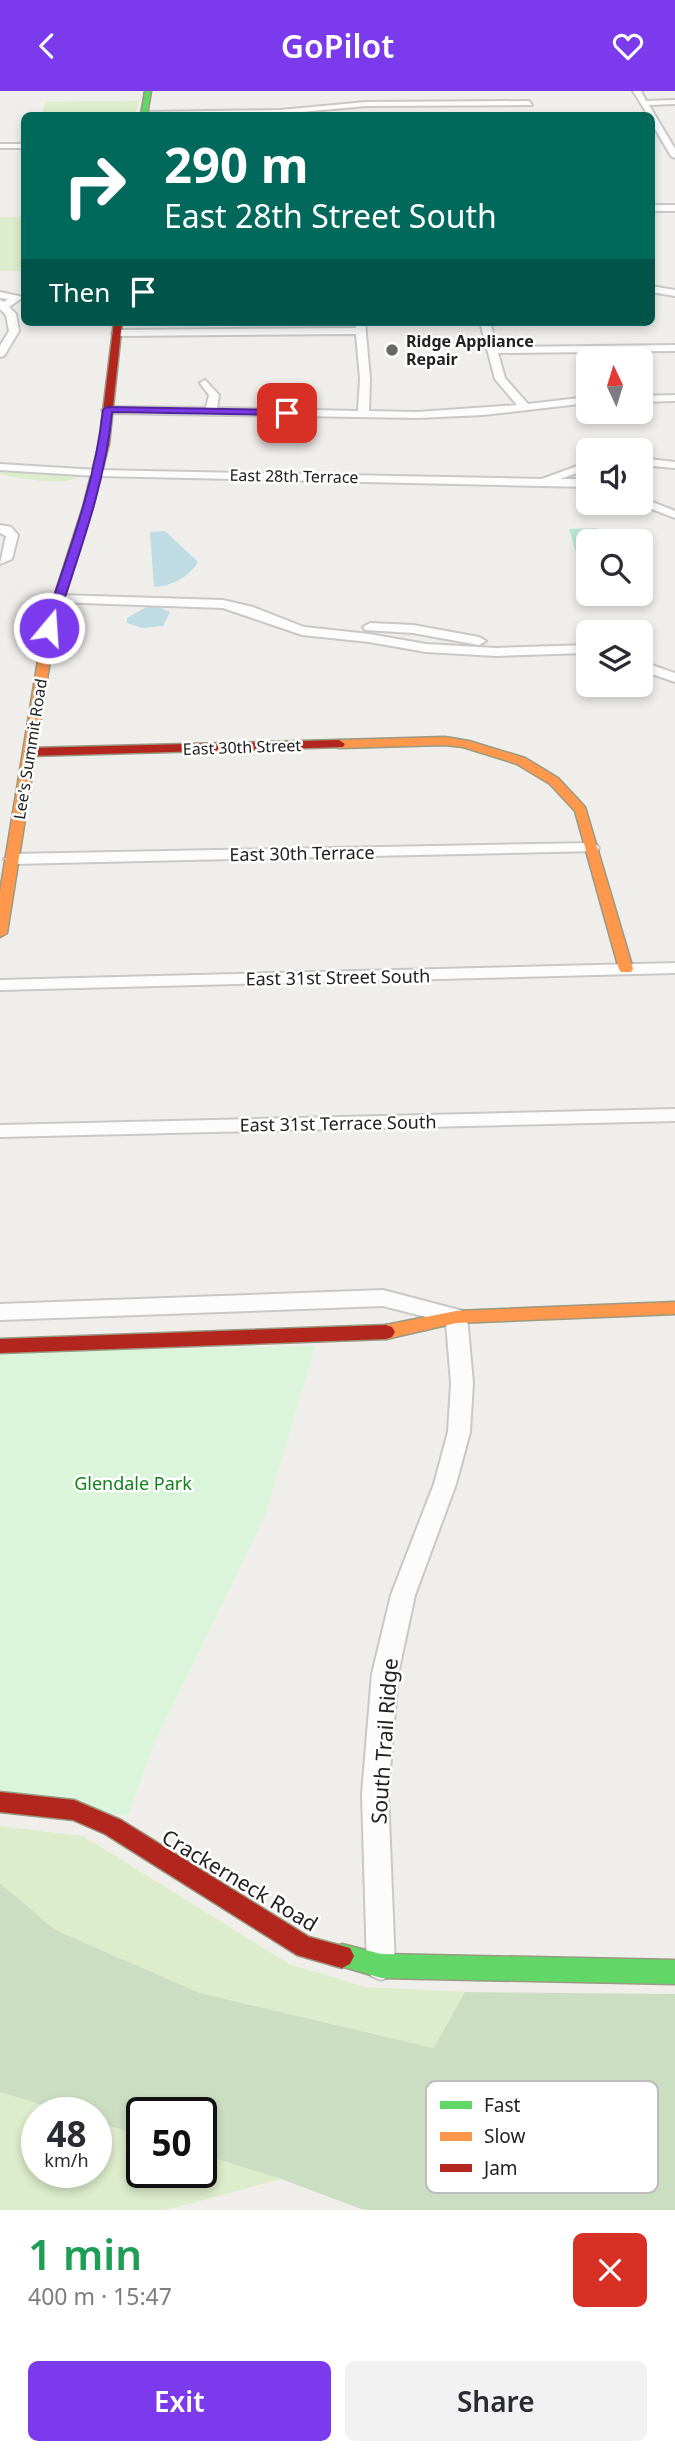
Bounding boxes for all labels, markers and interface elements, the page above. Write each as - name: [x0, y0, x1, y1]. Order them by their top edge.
- text: GoPilot: [281, 24, 394, 67]
- icon: back: [28, 27, 66, 65]
- icon: heart: [609, 27, 647, 65]
- text: 290 m: [164, 131, 309, 197]
- icon: right: [49, 140, 140, 231]
- text: East 28th Street South: [164, 194, 497, 237]
- icon: arrive: [124, 273, 162, 311]
- text: Then: [49, 274, 110, 310]
- place label: Ridge Appliance Repair: [406, 330, 534, 370]
- marker: Ridge Appliance Repair: [384, 342, 400, 358]
- north arrow: [576, 347, 653, 423]
- map controls: [576, 347, 653, 697]
- pin: [257, 383, 317, 443]
- icon: arrive: [268, 394, 306, 432]
- button: sound: [576, 438, 653, 515]
- street label: East 28th Terrace: [229, 464, 359, 488]
- button: search: [576, 529, 653, 606]
- position arrow: [12, 591, 86, 665]
- button: layers: [576, 620, 653, 697]
- street label: Lee's Summit Road: [8, 677, 52, 821]
- street label: East 30th Street: [183, 734, 302, 760]
- street label: East 30th Terrace: [229, 840, 375, 866]
- street label: East 31st Street South: [245, 963, 431, 991]
- street label: East 31st Terrace South: [239, 1109, 437, 1137]
- park label: Glendale Park: [74, 1471, 192, 1495]
- street label: South Trail Ridge: [364, 1657, 404, 1825]
- street label: Crackerneck Road: [157, 1822, 323, 1938]
- legend: [426, 2081, 658, 2193]
- text: Fast: [484, 2092, 521, 2118]
- speed limit sign: 50: [126, 2097, 217, 2188]
- text: 48: [46, 2110, 87, 2157]
- text: Slow: [484, 2123, 525, 2149]
- text: km/h: [44, 2148, 89, 2172]
- text: Jam: [482, 2155, 518, 2181]
- text: 1 min: [28, 2225, 142, 2282]
- button: close: [573, 2233, 647, 2307]
- text: 400 m · 15:47: [28, 2280, 172, 2312]
- button: Exit: [28, 2361, 331, 2441]
- button: Share: [345, 2361, 647, 2441]

